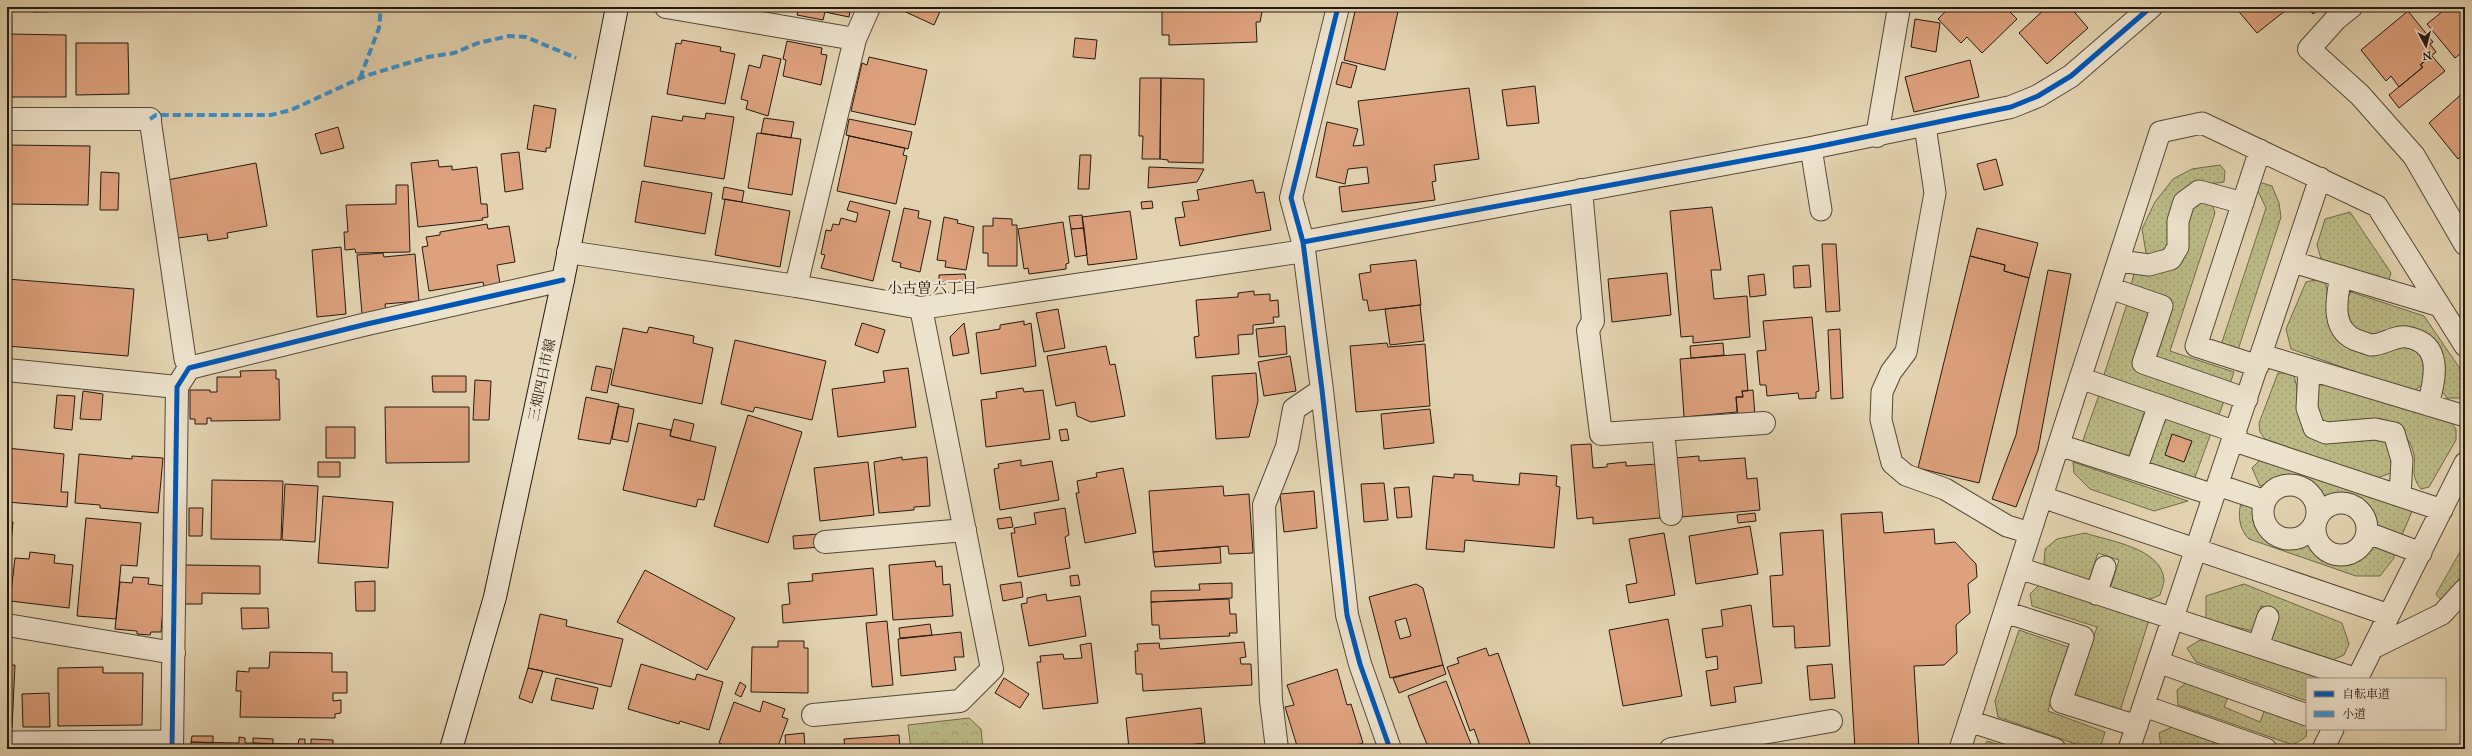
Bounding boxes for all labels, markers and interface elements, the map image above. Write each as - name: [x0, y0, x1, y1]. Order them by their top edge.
- north arrow: [2406, 26, 2446, 66]
- text: N: [2421, 48, 2433, 63]
- district label: 小古曽六丁目: [887, 279, 977, 297]
- street label: 三畑四日市線: [525, 337, 559, 423]
- legend: [2306, 678, 2446, 730]
- text: 自転車道: [2342, 687, 2390, 701]
- text: 小道: [2342, 707, 2366, 721]

